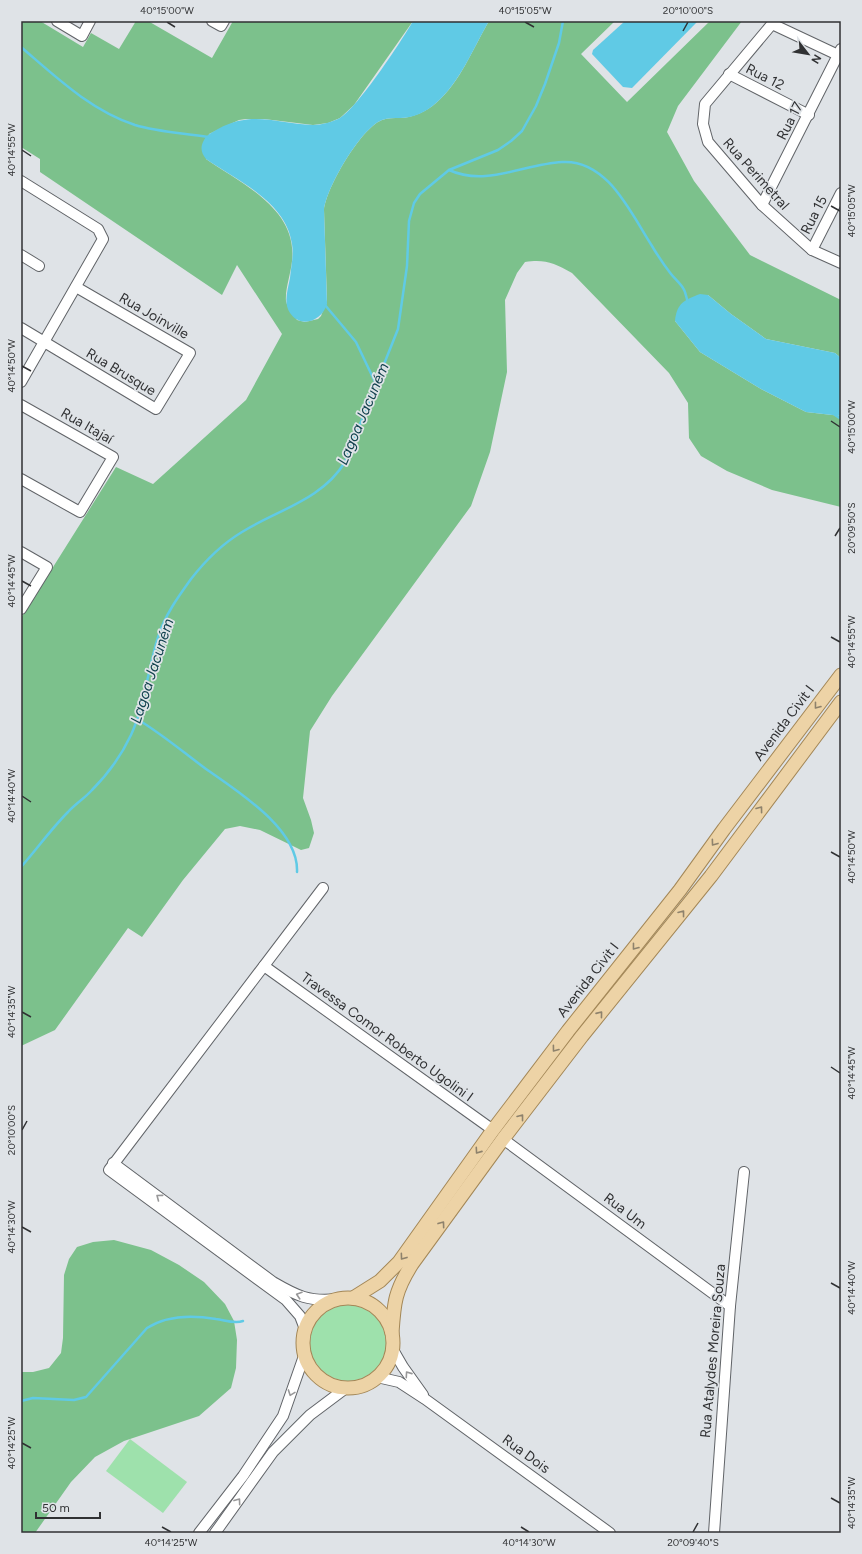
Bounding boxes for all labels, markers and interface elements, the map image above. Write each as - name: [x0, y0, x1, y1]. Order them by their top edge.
- text: 40°15'00"W: [140, 4, 194, 17]
- text: 40°15'05"W: [498, 4, 552, 17]
- text: 20°10'00"S: [663, 4, 713, 17]
- north arrow: [788, 34, 828, 74]
- text: N: [808, 52, 824, 66]
- street label: Rua 12: [743, 60, 787, 94]
- street label: Rua 17: [773, 99, 807, 143]
- text: 40°14'55"W: [5, 123, 18, 176]
- street label: Rua Perimetral: [719, 135, 793, 213]
- text: 40°15'05"W: [845, 184, 858, 238]
- street label: Rua 15: [797, 193, 831, 237]
- street label: Rua Joinville: [116, 289, 192, 343]
- text: 40°14'50"W: [5, 339, 18, 393]
- street label: Rua Brusque: [83, 345, 159, 400]
- water label: Lagoa Jacuném: [333, 360, 393, 468]
- text: 40°15'00"W: [845, 400, 858, 454]
- street label: Rua Itajaí: [58, 404, 117, 448]
- text: 20°09'50"S: [845, 502, 858, 554]
- text: 40°14'45"W: [5, 554, 18, 608]
- text: 40°14'55"W: [845, 615, 858, 668]
- water label: Lagoa Jacuném: [127, 616, 177, 726]
- street label: Avenida Civit I: [750, 682, 818, 764]
- one-way arrow: [815, 701, 822, 708]
- text: 40°14'40"W: [5, 769, 18, 823]
- one-way arrow: [756, 807, 763, 814]
- text: 40°14'50"W: [845, 830, 858, 884]
- one-way arrow: [711, 839, 719, 846]
- one-way arrow: [677, 910, 684, 917]
- street label: Avenida Civit I: [553, 939, 623, 1021]
- one-way arrow: [633, 942, 640, 949]
- street label: Travessa Comor Roberto Ugolini I: [298, 969, 476, 1105]
- text: 40°14'35"W: [5, 985, 18, 1038]
- one-way arrow: [596, 1011, 603, 1019]
- one-way arrow: [552, 1044, 559, 1051]
- text: 40°14'45"W: [845, 1046, 858, 1100]
- text: 20°10'00"S: [5, 1105, 18, 1155]
- one-way arrow: [516, 1114, 523, 1121]
- one-way arrow: [476, 1147, 483, 1154]
- street label: Rua Um: [600, 1189, 650, 1233]
- one-way arrow: [156, 1195, 163, 1202]
- text: 40°14'30"W: [5, 1200, 18, 1254]
- one-way arrow: [437, 1221, 444, 1228]
- one-way arrow: [400, 1253, 408, 1260]
- text: 40°14'40"W: [845, 1261, 858, 1315]
- street label: Rua Atalydes Moreira Souza: [697, 1263, 729, 1439]
- one-way arrow: [296, 1291, 303, 1300]
- one-way arrow: [405, 1371, 413, 1378]
- one-way arrow: [287, 1389, 296, 1396]
- text: 40°14'25"W: [5, 1416, 18, 1469]
- street label: Rua Dois: [499, 1431, 553, 1477]
- text: 40°14'35"W: [845, 1476, 858, 1529]
- scale bar: [36, 1494, 100, 1520]
- one-way arrow: [233, 1499, 240, 1506]
- text: 50 m: [42, 1501, 70, 1515]
- text: 40°14'25"W: [145, 1536, 198, 1549]
- text: 40°14'30"W: [502, 1536, 556, 1549]
- text: 20°09'40"S: [667, 1536, 719, 1549]

